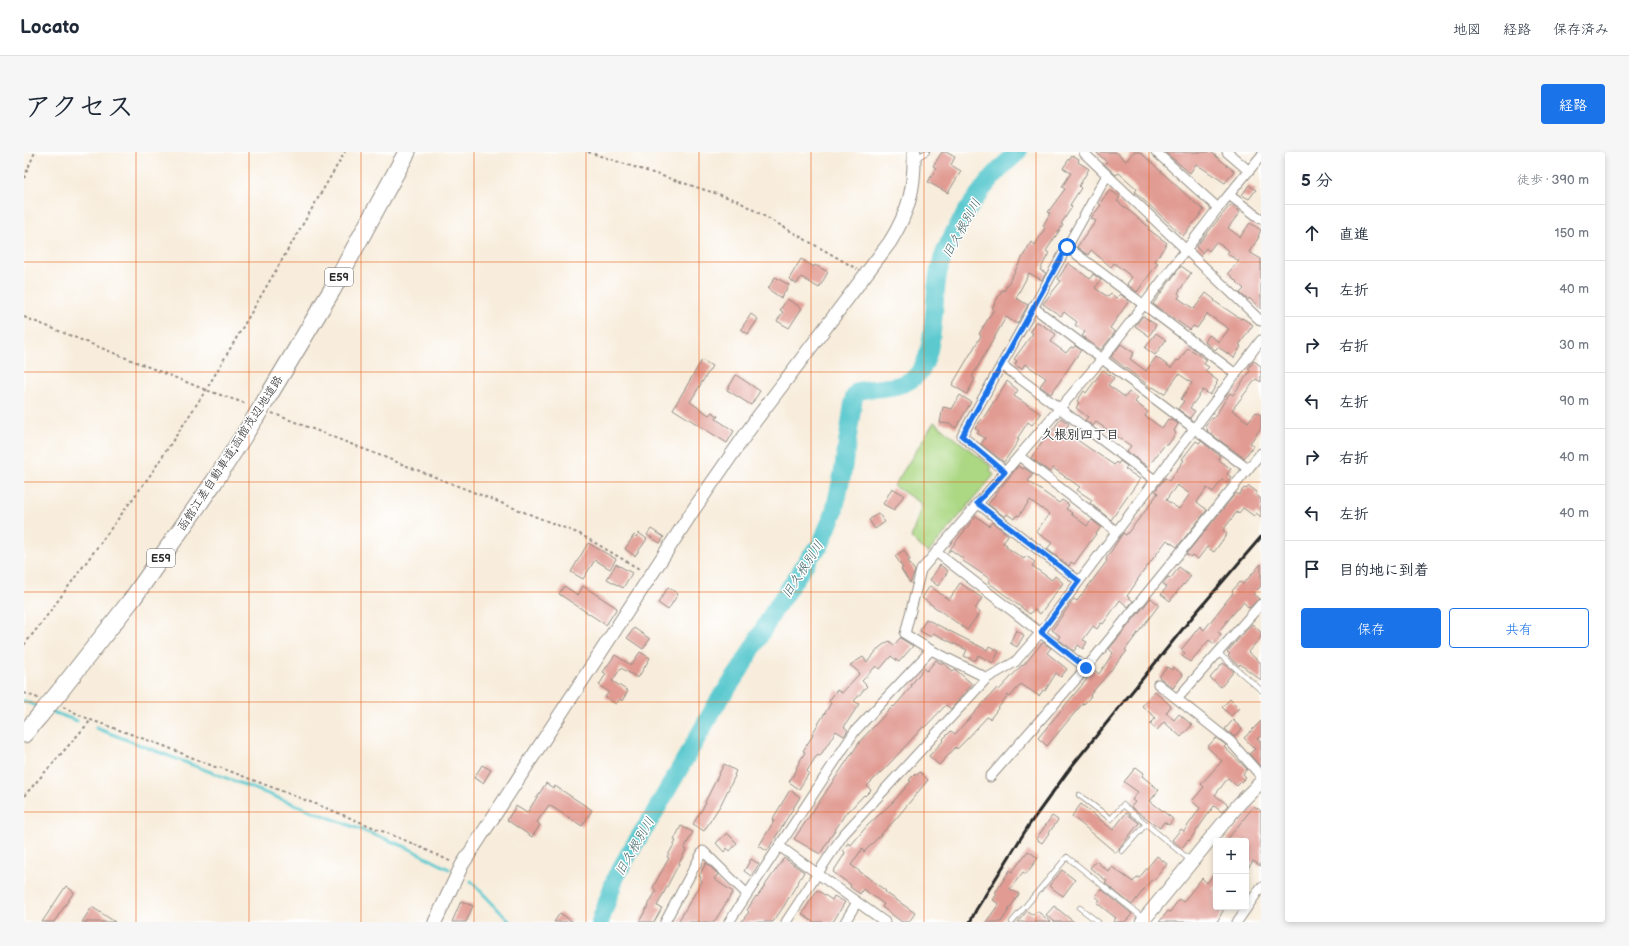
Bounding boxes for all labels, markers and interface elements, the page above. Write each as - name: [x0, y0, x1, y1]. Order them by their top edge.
- text: Locato: [20, 16, 80, 39]
- text: 地図: [1453, 21, 1481, 38]
- text: 経路: [1503, 21, 1531, 38]
- text: 保存済み: [1553, 21, 1609, 38]
- button: 経路: [1541, 84, 1605, 124]
- text: アクセス: [24, 91, 134, 124]
- text: 5 分: [1301, 171, 1332, 191]
- text: 徒歩 · 390 m: [1517, 172, 1589, 188]
- water label: 旧久根別川: [939, 196, 985, 261]
- icon: ahead: [1301, 222, 1323, 244]
- text: 直進: [1339, 225, 1369, 244]
- text: 150 m: [1555, 225, 1589, 241]
- route start: [1058, 238, 1076, 256]
- road number: E59: [325, 268, 353, 286]
- icon: left: [1301, 278, 1323, 300]
- text: 左折: [1339, 281, 1369, 300]
- text: 40 m: [1559, 281, 1589, 297]
- icon: right: [1301, 334, 1323, 356]
- text: 右折: [1339, 337, 1369, 356]
- text: 30 m: [1559, 337, 1589, 353]
- street label: 函館江差自動車道;函館茂辺地道路: [174, 373, 286, 534]
- icon: left: [1301, 390, 1323, 412]
- text: 左折: [1339, 393, 1369, 412]
- text: 90 m: [1560, 393, 1589, 409]
- district label: 久根別四丁目: [1041, 427, 1119, 443]
- icon: right: [1301, 446, 1323, 468]
- text: 右折: [1339, 449, 1369, 468]
- text: 40 m: [1559, 449, 1589, 465]
- icon: left: [1301, 502, 1323, 524]
- text: 左折: [1339, 505, 1369, 524]
- text: 40 m: [1559, 505, 1589, 521]
- water label: 旧久根別川: [778, 538, 827, 601]
- road number: E59: [147, 549, 175, 567]
- icon: arrive: [1301, 558, 1323, 580]
- text: 目的地に到着: [1339, 561, 1429, 580]
- button: 保存: [1301, 608, 1441, 648]
- button: 共有: [1449, 608, 1589, 648]
- route end: [1077, 659, 1095, 677]
- water label: 旧久根別川: [612, 814, 658, 879]
- map controls: [1213, 838, 1249, 910]
- button: +: [1213, 838, 1249, 874]
- button: −: [1213, 874, 1249, 910]

